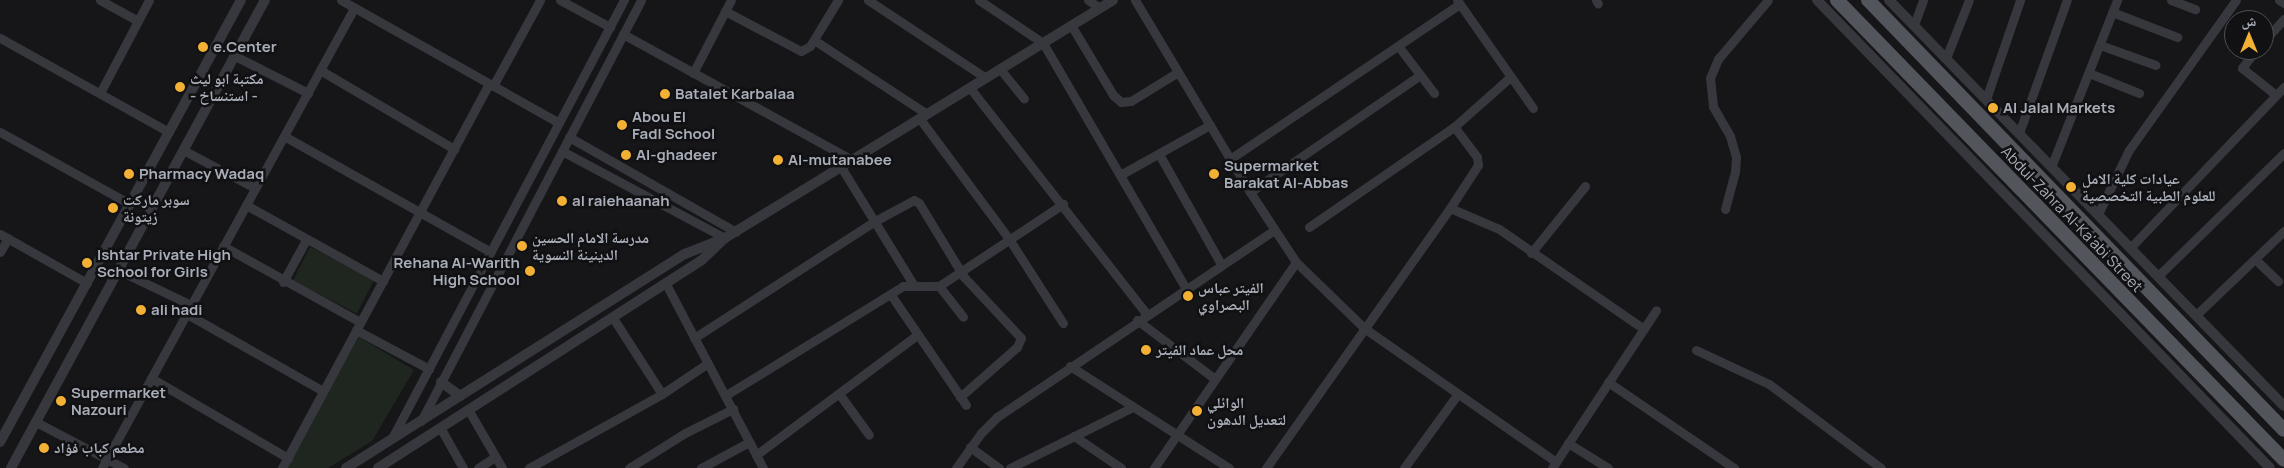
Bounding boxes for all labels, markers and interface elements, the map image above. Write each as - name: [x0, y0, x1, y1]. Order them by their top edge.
- north arrow: [2224, 10, 2274, 60]
- text: ش: [2242, 11, 2256, 30]
- place label: e.Center: [213, 38, 277, 56]
- marker: e.Center: [197, 41, 209, 53]
- place label: مكتبة ابو ليث - استنساخ -: [190, 69, 263, 104]
- marker: مكتبة ابو ليث - استنساخ -: [174, 81, 186, 93]
- place label: Batalet Karbalaa: [675, 85, 795, 103]
- marker: Batalet Karbalaa: [659, 88, 671, 100]
- place label: Al Jalal Markets: [2003, 99, 2115, 117]
- marker: Al Jalal Markets: [1987, 102, 1999, 114]
- place label: Abou El Fadl School: [632, 107, 715, 142]
- marker: Abou El Fadl School: [616, 119, 628, 131]
- street label: Abdul-Zahra Al-Ka'abi Street: [1998, 142, 2146, 296]
- place label: Al-ghadeer: [636, 146, 717, 164]
- marker: Al-ghadeer: [620, 149, 632, 161]
- place label: Al-mutanabee: [788, 151, 892, 169]
- marker: Al-mutanabee: [772, 154, 784, 166]
- place label: Supermarket Barakat Al-Abbas: [1224, 156, 1348, 191]
- place label: Pharmacy Wadaq: [139, 165, 264, 183]
- marker: Pharmacy Wadaq: [123, 168, 135, 180]
- marker: Supermarket Barakat Al-Abbas: [1208, 168, 1220, 180]
- place label: عيادات كلية الامل للعلوم الطبية التخصصية: [2082, 169, 2216, 204]
- marker: عيادات كلية الامل للعلوم الطبية التخصصية: [2064, 180, 2078, 194]
- place label: سوبر ماركت زيتونة: [123, 190, 190, 225]
- place label: al raiehaanah: [572, 192, 670, 210]
- marker: al raiehaanah: [556, 195, 568, 207]
- marker: سوبر ماركت زيتونة: [107, 202, 119, 214]
- place label: مدرسة الامام الحسين الدينينة النسوية: [532, 228, 649, 263]
- marker: مدرسة الامام الحسين الدينينة النسوية: [516, 240, 528, 252]
- place label: Ishtar Private High School for Girls: [97, 245, 231, 280]
- place label: Rehana Al-Warith High School: [393, 253, 520, 288]
- marker: Ishtar Private High School for Girls: [81, 257, 93, 269]
- marker: Rehana Al-Warith High School: [524, 265, 536, 277]
- place label: الفيتر عباس البصراوي: [1198, 278, 1264, 313]
- marker: الفيتر عباس البصراوي: [1182, 290, 1194, 302]
- place label: ali hadi: [151, 301, 203, 319]
- marker: ali hadi: [135, 304, 147, 316]
- place label: محل عماد الفيتر: [1156, 341, 1243, 359]
- marker: محل عماد الفيتر: [1140, 344, 1152, 356]
- place label: Supermarket Nazouri: [71, 383, 166, 418]
- place label: الوائلي لتعديل الدهون: [1207, 393, 1286, 428]
- marker: Supermarket Nazouri: [55, 395, 67, 407]
- marker: الوائلي لتعديل الدهون: [1191, 405, 1203, 417]
- place label: مطعم كباب فؤاد: [54, 439, 145, 457]
- marker: مطعم كباب فؤاد: [38, 442, 50, 454]

